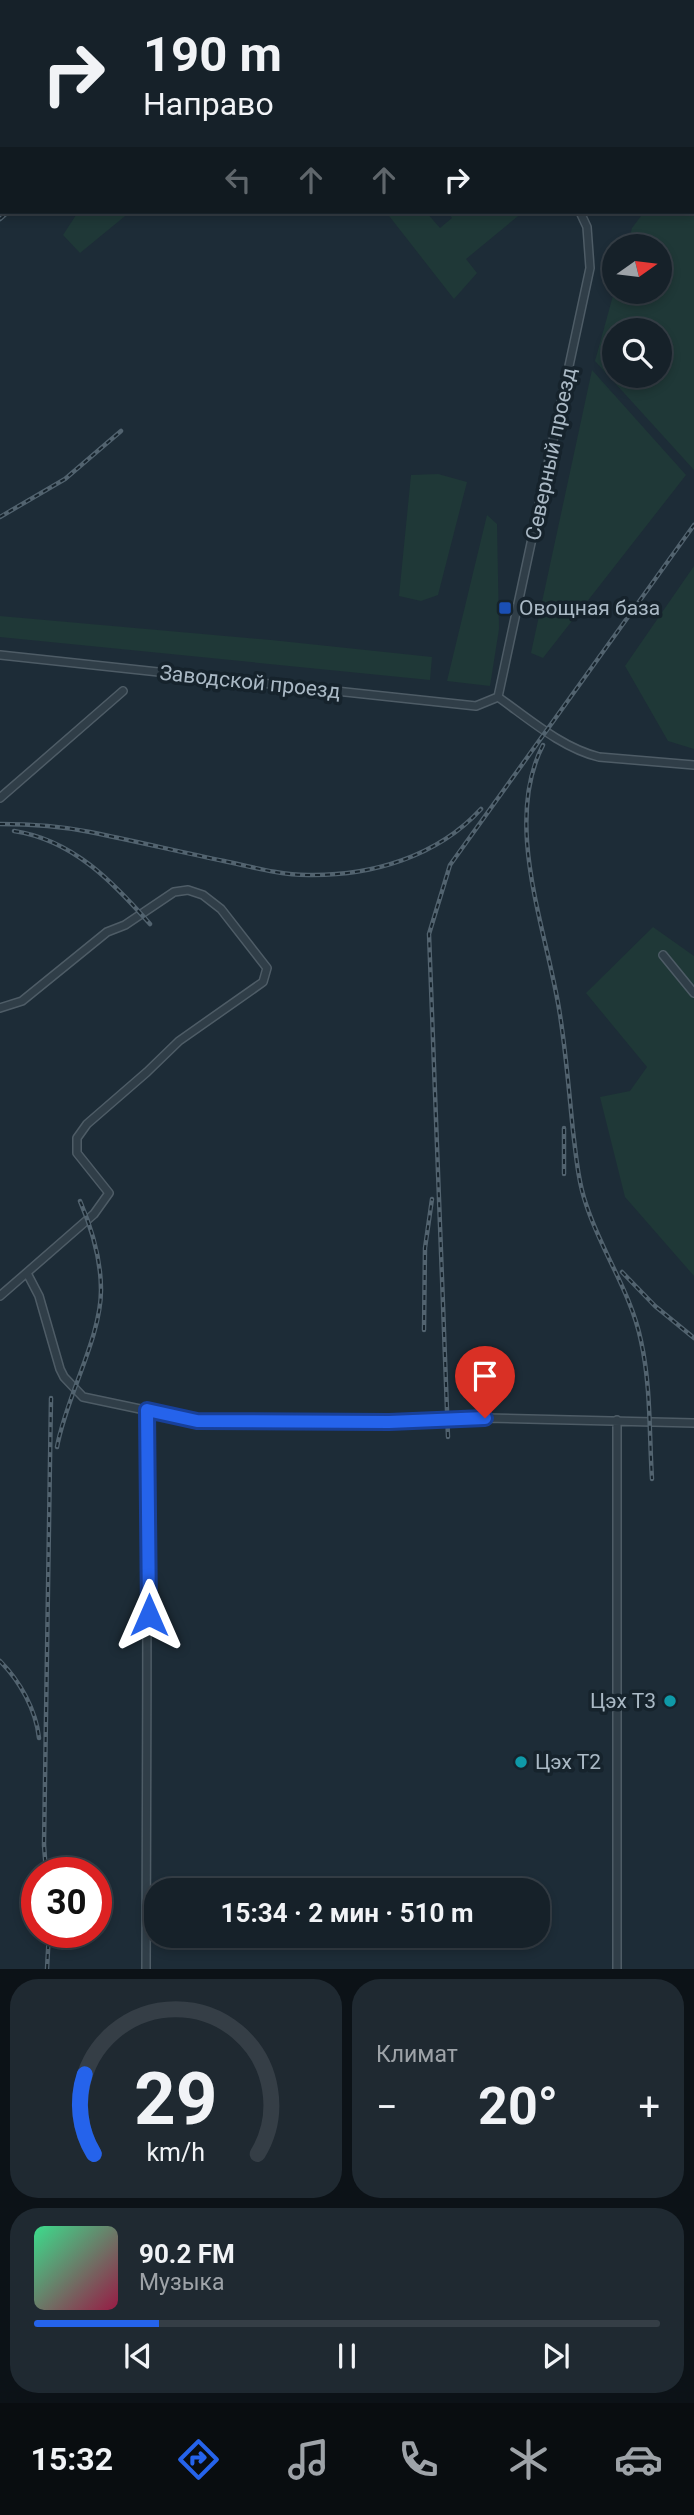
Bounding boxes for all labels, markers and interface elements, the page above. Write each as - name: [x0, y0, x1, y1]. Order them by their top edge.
- text: 190 m: [143, 26, 282, 83]
- icon: right: [28, 28, 119, 119]
- text: Направо: [143, 85, 274, 123]
- icon: left: [219, 161, 257, 199]
- icon: ahead: [292, 161, 330, 199]
- icon: ahead: [365, 161, 403, 199]
- icon: right: [438, 161, 476, 199]
- north arrow: [602, 234, 672, 304]
- map controls: [602, 234, 672, 388]
- button: search: [602, 318, 672, 388]
- street label: Северный проезд: [521, 365, 581, 543]
- place label: Овощная база: [519, 596, 660, 620]
- marker: Овощная база: [497, 600, 513, 616]
- street label: Заводской проезд: [158, 661, 342, 703]
- pin: [455, 1346, 515, 1418]
- icon: arrive: [466, 1357, 504, 1395]
- position arrow: [112, 1578, 186, 1652]
- place label: Цэх Т3: [590, 1689, 656, 1713]
- marker: Цэх Т3: [662, 1693, 678, 1709]
- place label: Цэх Т2: [535, 1750, 601, 1774]
- marker: Цэх Т2: [513, 1754, 529, 1770]
- speed limit sign: 30: [21, 1857, 112, 1948]
- text: 15:34 · 2 мин · 510 m: [221, 1898, 473, 1928]
- text: Климат: [376, 2041, 458, 2068]
- text: 29: [134, 2057, 218, 2143]
- text: 20°: [478, 2076, 558, 2137]
- text: −: [376, 2085, 398, 2129]
- text: +: [638, 2085, 660, 2129]
- text: km/h: [147, 2138, 205, 2167]
- text: 90.2 FM: [139, 2239, 235, 2269]
- text: Музыка: [139, 2269, 224, 2296]
- icon: previous: [119, 2337, 157, 2375]
- icon: pause: [328, 2337, 366, 2375]
- icon: next: [537, 2337, 575, 2375]
- icon: directions: [174, 2435, 223, 2484]
- icon: music: [284, 2435, 333, 2484]
- icon: phone: [394, 2435, 443, 2484]
- icon: climate: [504, 2435, 553, 2484]
- icon: car: [614, 2435, 663, 2484]
- text: 15:32: [31, 2440, 113, 2478]

